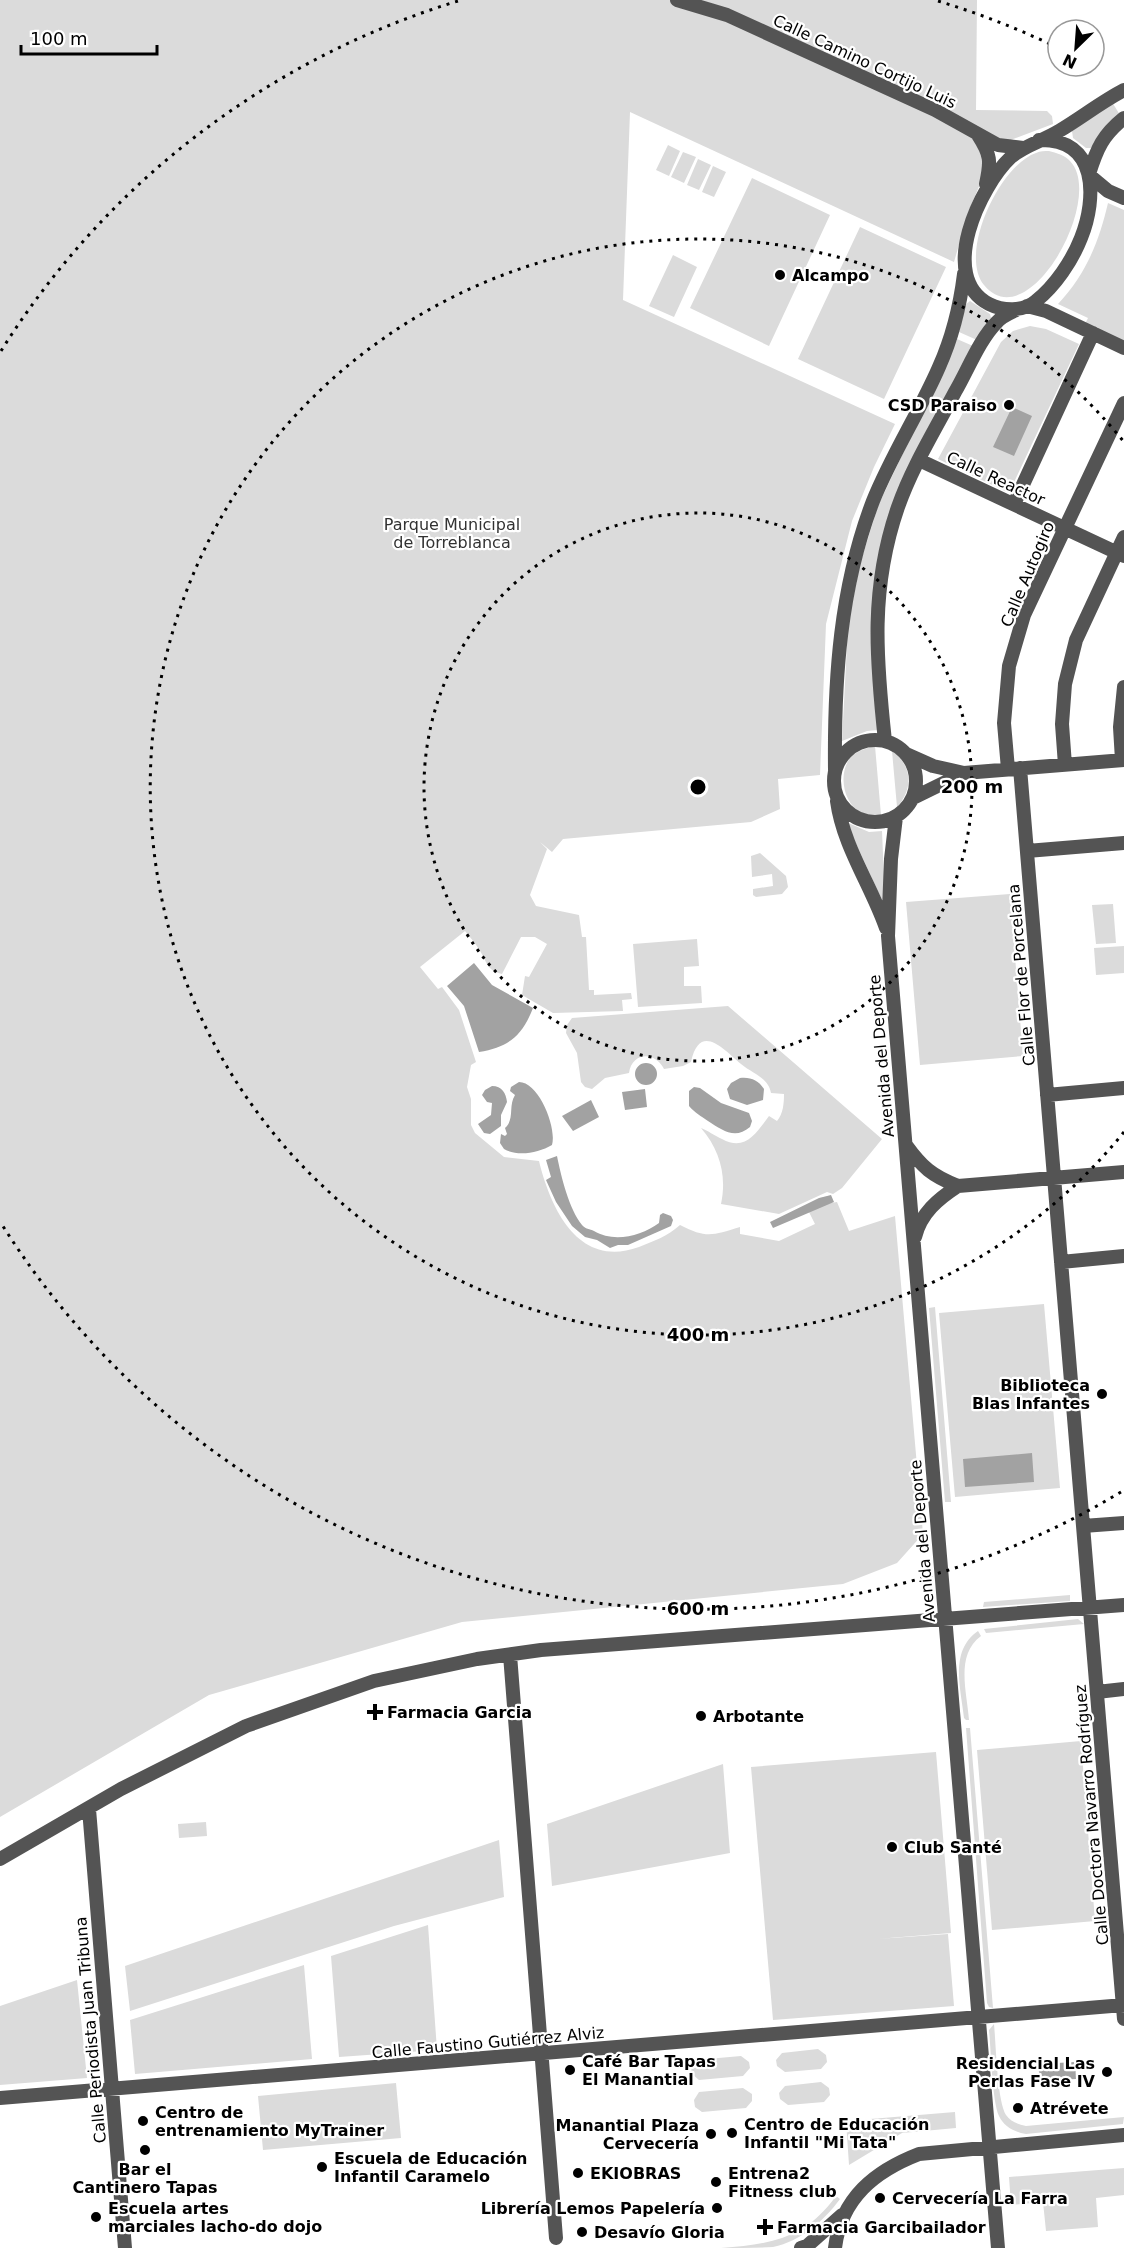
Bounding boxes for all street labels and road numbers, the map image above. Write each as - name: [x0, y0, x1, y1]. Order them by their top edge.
- street label: Calle Camino Cortijo Luis: [770, 11, 959, 112]
- street label: Calle Reactor: [944, 447, 1048, 510]
- street label: Calle Autogiro: [997, 519, 1058, 630]
- street label: Calle Flor de Porcelana: [1004, 883, 1039, 1067]
- street label: Avenida del Deporte: [865, 974, 898, 1138]
- street label: Avenida del Deporte: [906, 1459, 939, 1623]
- street label: Calle Doctora Navarro Rodríguez: [1071, 1684, 1112, 1946]
- street label: Calle Periodista Juan Tribuna: [71, 1916, 110, 2144]
- street label: Calle Faustino Gutiérrez Alviz: [371, 2023, 605, 2062]

